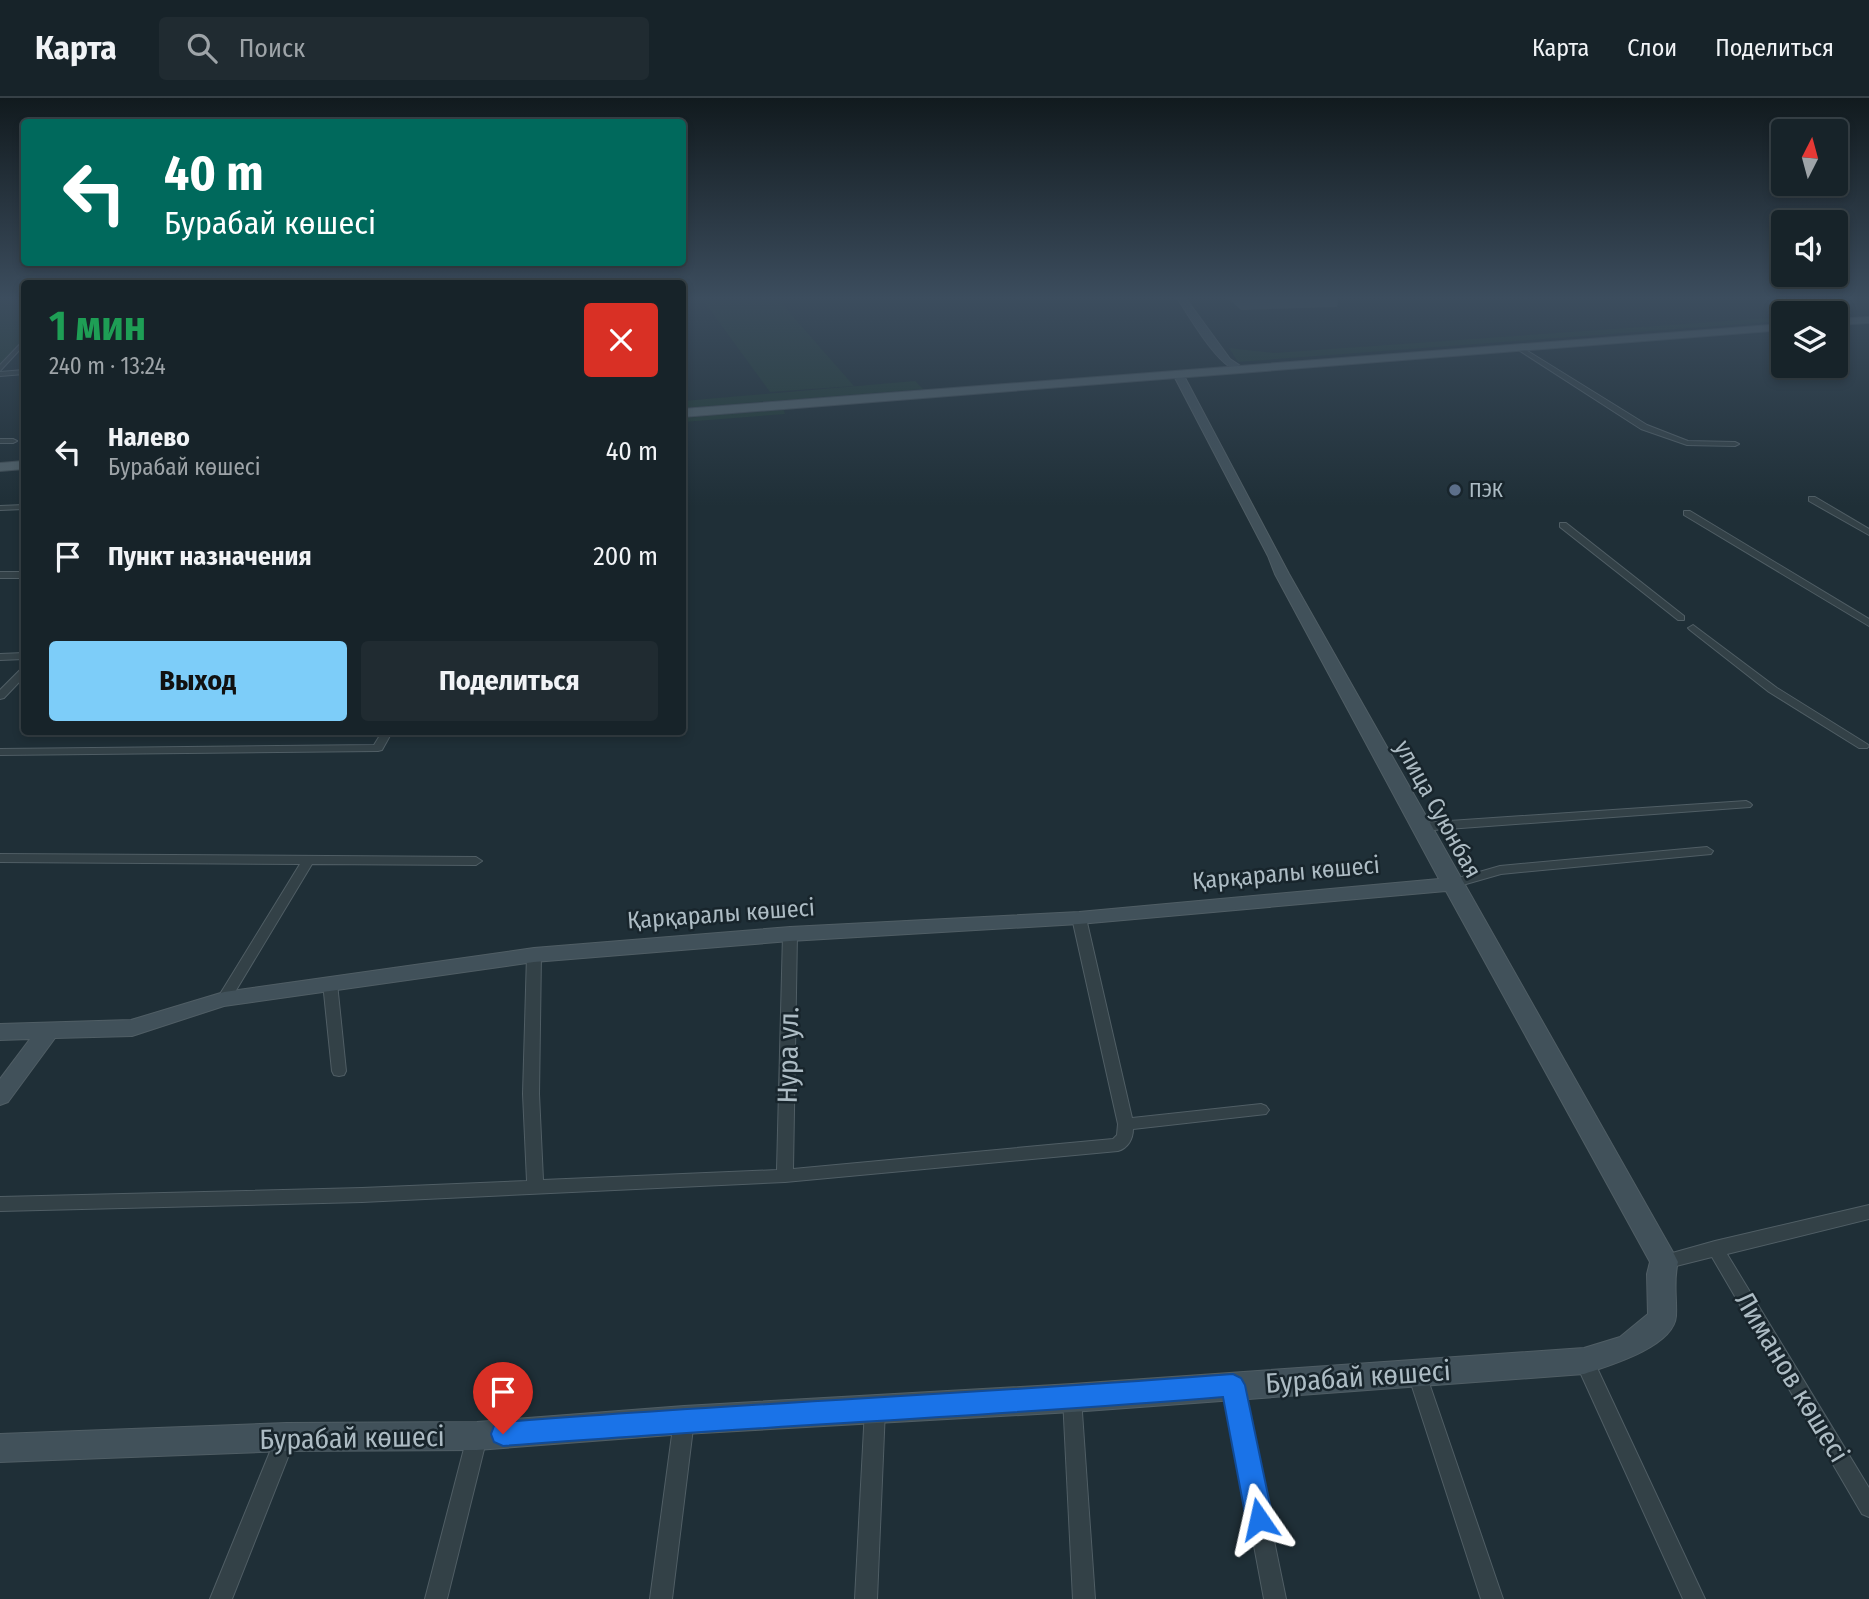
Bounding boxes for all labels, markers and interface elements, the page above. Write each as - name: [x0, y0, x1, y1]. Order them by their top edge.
- search box: [159, 17, 649, 80]
- text: Карта: [35, 28, 117, 68]
- icon: search: [183, 29, 221, 67]
- text: Поиск: [239, 33, 305, 64]
- text: Карта: [1532, 34, 1589, 62]
- text: Слои: [1627, 34, 1677, 62]
- text: Поделиться: [1715, 34, 1834, 62]
- north arrow: [1771, 119, 1848, 196]
- map controls: [1771, 119, 1848, 378]
- text: 40 m: [164, 144, 264, 203]
- icon: left: [49, 147, 140, 238]
- text: Бурабай көшесі: [164, 204, 376, 242]
- button: sound: [1771, 210, 1848, 287]
- text: 1 мин: [49, 301, 146, 351]
- button: layers: [1771, 301, 1848, 378]
- button: close: [584, 303, 658, 377]
- text: 240 m · 13:24: [49, 352, 166, 380]
- text: Налево: [108, 422, 190, 453]
- icon: left: [49, 433, 87, 471]
- text: 40 m: [606, 436, 658, 467]
- text: Бурабай көшесі: [108, 453, 260, 481]
- place label: ПЭК: [1469, 477, 1504, 503]
- marker: ПЭК: [1447, 482, 1463, 498]
- icon: arrive: [49, 538, 87, 576]
- text: Пункт назначения: [108, 541, 312, 572]
- text: 200 m: [593, 541, 658, 572]
- button: Выход: [49, 641, 347, 721]
- button: Поделиться: [361, 641, 658, 721]
- street label: улица Суюнбая: [1389, 735, 1487, 883]
- street label: Қарқаралы көшесі: [1191, 851, 1381, 895]
- street label: Қарқаралы көшесі: [626, 893, 816, 935]
- street label: Нура ул.: [771, 1006, 805, 1104]
- street label: Лиманов көшесі: [1728, 1286, 1856, 1468]
- street label: Бурабай көшесі: [1264, 1354, 1452, 1400]
- pin: [473, 1362, 533, 1434]
- icon: arrive: [484, 1373, 522, 1411]
- street label: Бурабай көшесі: [259, 1420, 445, 1456]
- position arrow: [1222, 1482, 1296, 1556]

